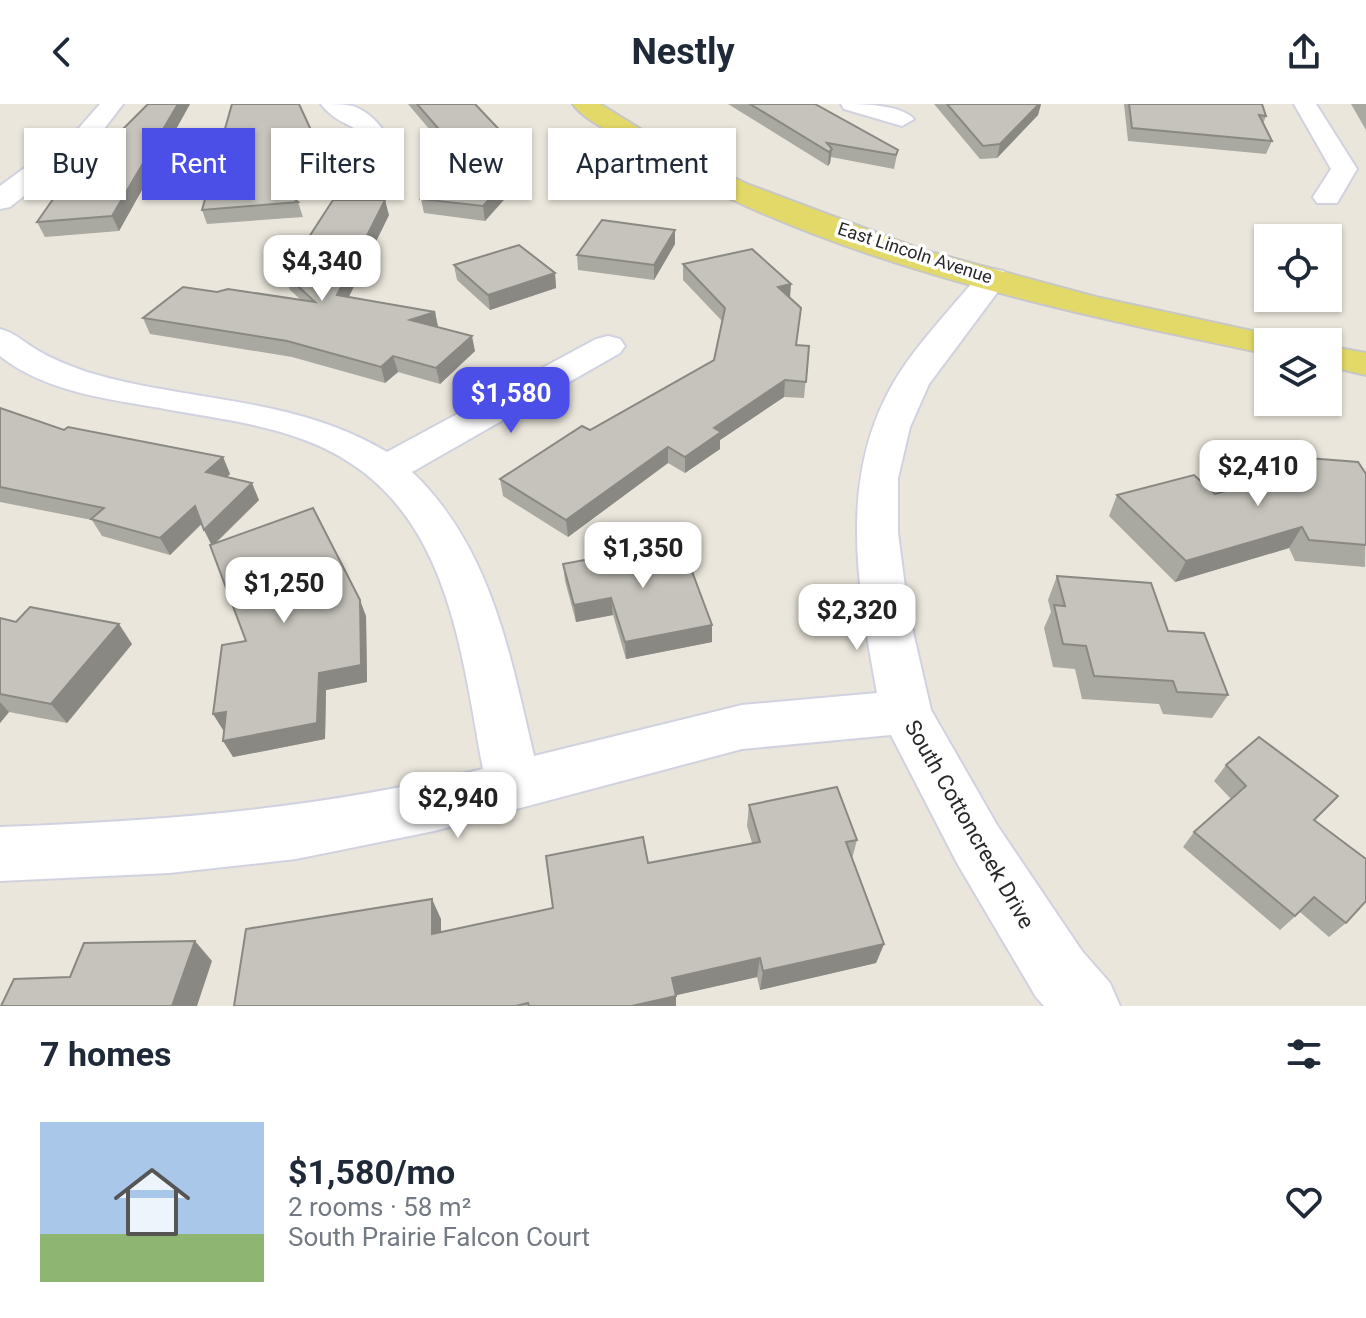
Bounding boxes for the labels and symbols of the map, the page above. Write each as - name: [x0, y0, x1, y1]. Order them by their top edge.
- street label: East Lincoln Avenue: [835, 218, 995, 287]
- pin: $4,340: [257, 235, 387, 303]
- pin: $1,580: [446, 367, 576, 435]
- pin: $2,410: [1193, 440, 1323, 508]
- pin: $1,350: [578, 522, 708, 590]
- pin: $1,250: [219, 557, 349, 625]
- pin: $2,320: [792, 584, 922, 652]
- street label: South Cottoncreek Drive: [900, 716, 1039, 933]
- pin: $2,940: [393, 772, 523, 840]

